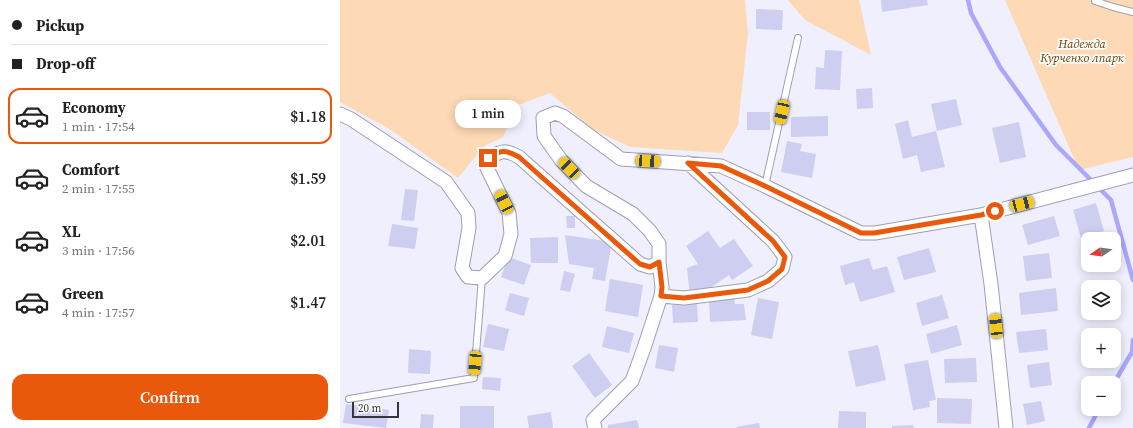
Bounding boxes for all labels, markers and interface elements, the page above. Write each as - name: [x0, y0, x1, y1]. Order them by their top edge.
- text: Pickup: [36, 15, 84, 36]
- park label: Надежда Курченко лпарк: [1039, 36, 1124, 66]
- text: Drop-off: [36, 53, 95, 74]
- text: Economy: [62, 97, 126, 118]
- icon: car: [14, 98, 50, 134]
- car: [773, 99, 791, 125]
- callout: 1 min: [455, 100, 521, 128]
- text: 1 min: [471, 105, 505, 122]
- text: $1.18: [290, 106, 326, 127]
- text: 1 min · 17:54: [62, 118, 135, 135]
- route end: [479, 149, 497, 167]
- car: [636, 154, 660, 168]
- car: [556, 155, 582, 181]
- text: Comfort: [62, 159, 120, 180]
- icon: car: [14, 160, 50, 196]
- text: $1.59: [290, 168, 326, 189]
- text: 2 min · 17:55: [62, 180, 135, 197]
- car: [493, 189, 515, 215]
- car: [1009, 195, 1035, 213]
- route start: [986, 202, 1004, 220]
- text: XL: [62, 221, 81, 242]
- icon: car: [14, 222, 50, 258]
- text: $2.01: [290, 230, 326, 251]
- north arrow: [1081, 232, 1121, 272]
- map controls: [1081, 232, 1121, 416]
- text: 3 min · 17:56: [62, 242, 135, 259]
- button: layers: [1081, 280, 1121, 320]
- text: Green: [62, 283, 104, 304]
- icon: car: [14, 284, 50, 320]
- text: $1.47: [290, 292, 326, 313]
- text: 4 min · 17:57: [62, 304, 135, 321]
- car: [989, 313, 1003, 339]
- button: +: [1081, 328, 1121, 368]
- car: [468, 351, 482, 375]
- button: Confirm: [12, 374, 328, 420]
- button: −: [1081, 376, 1121, 416]
- scale bar: [352, 400, 399, 419]
- text: 20 m: [358, 401, 381, 416]

